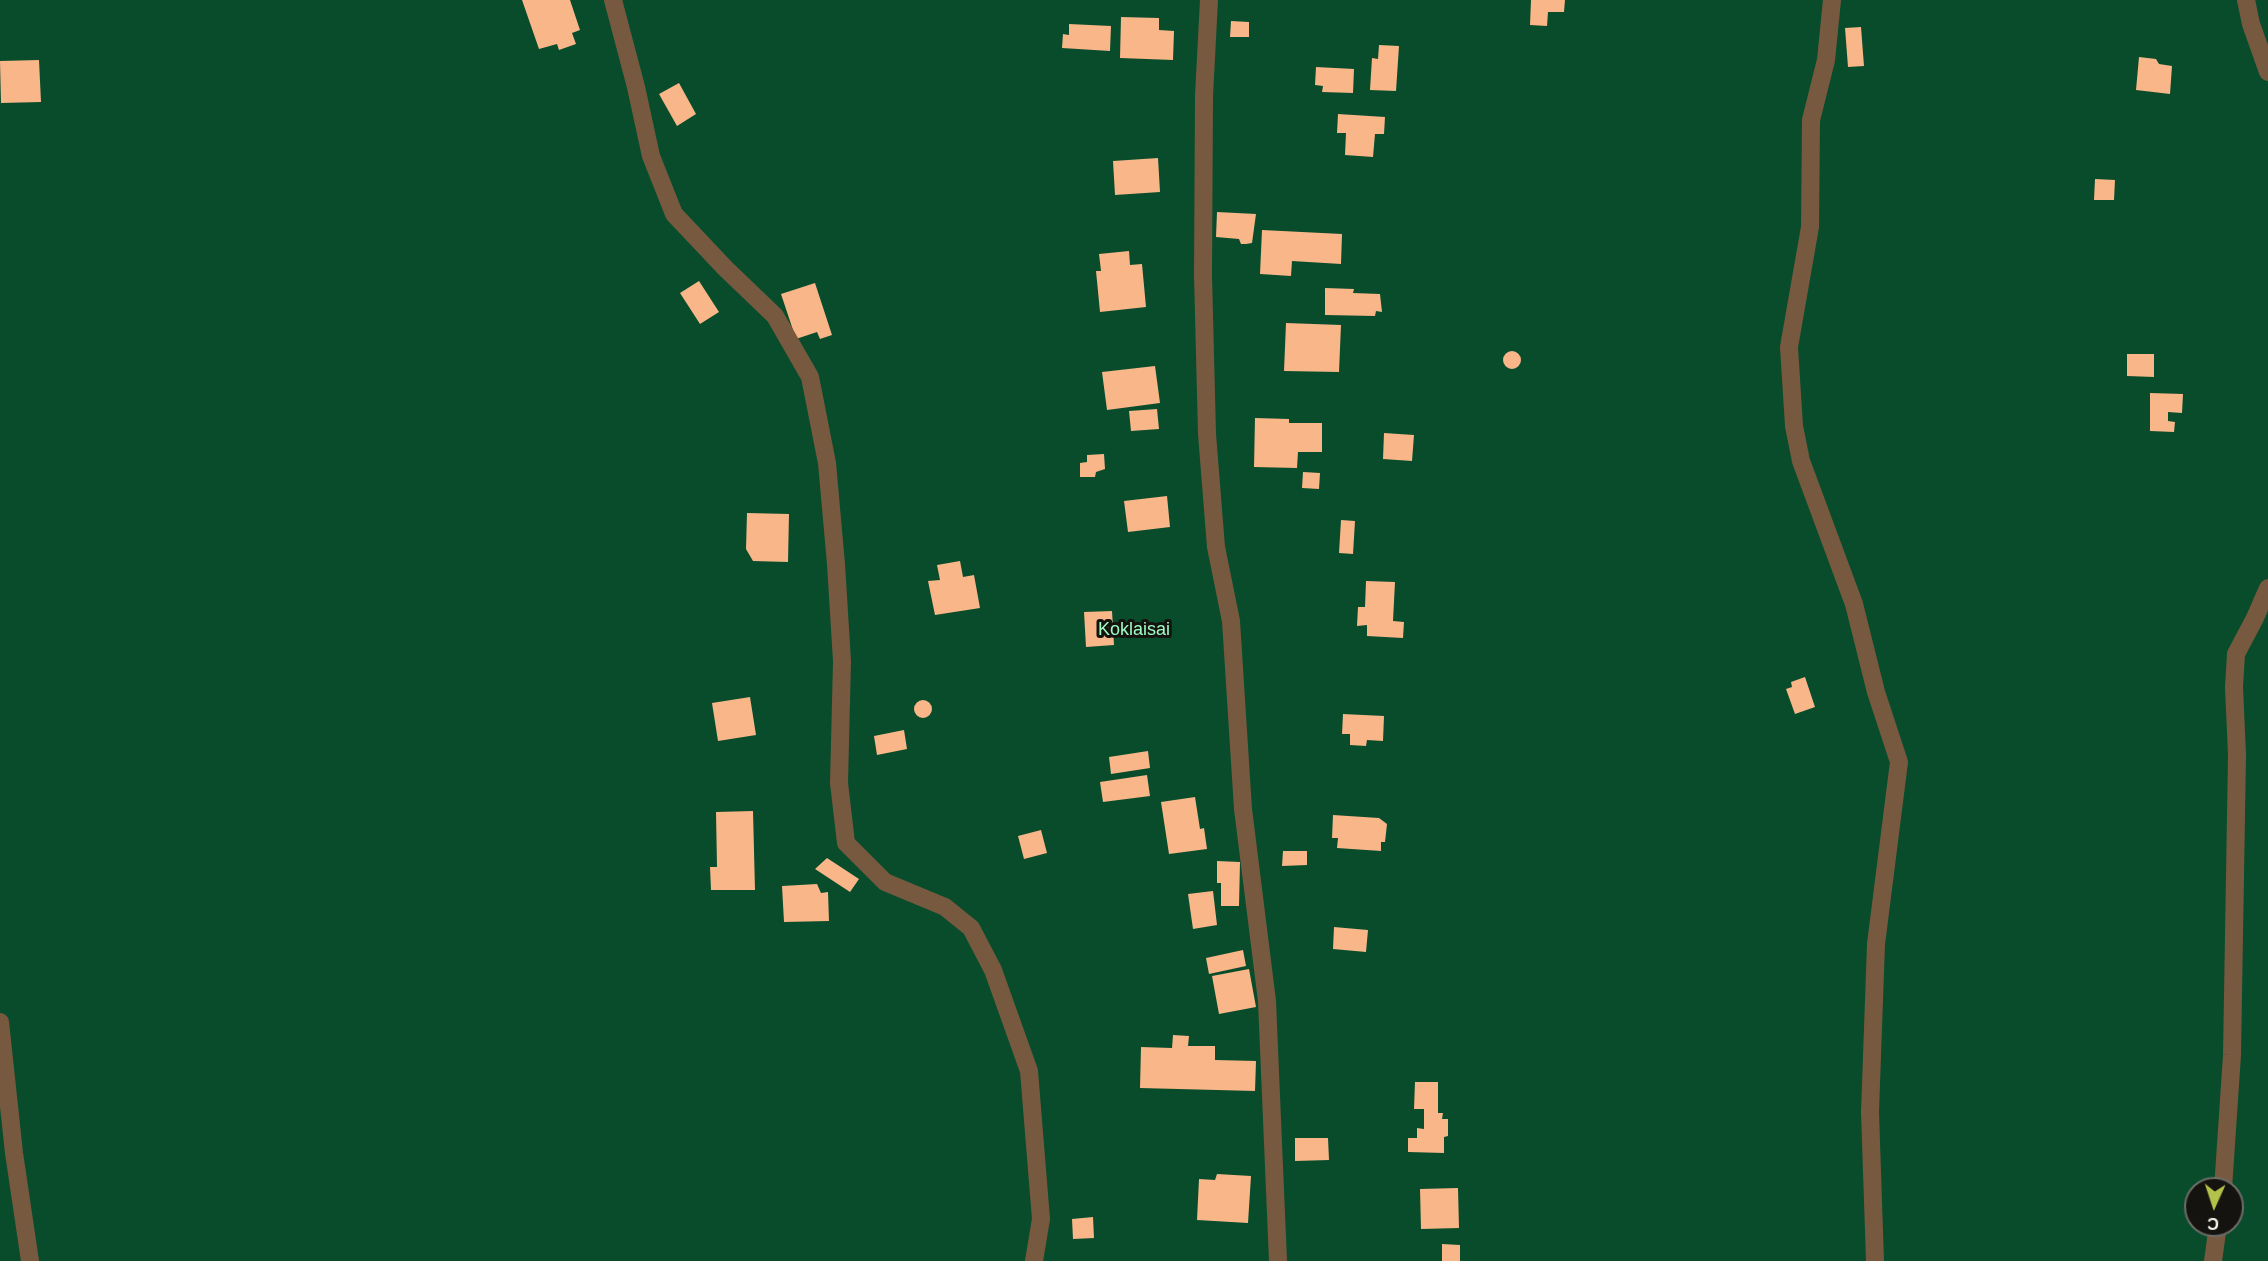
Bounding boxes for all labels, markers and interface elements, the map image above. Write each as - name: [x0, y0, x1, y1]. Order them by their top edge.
- park label: Koklaisai: [1098, 619, 1170, 641]
- north arrow: [2184, 1177, 2244, 1237]
- text: С: [2207, 1215, 2219, 1232]

